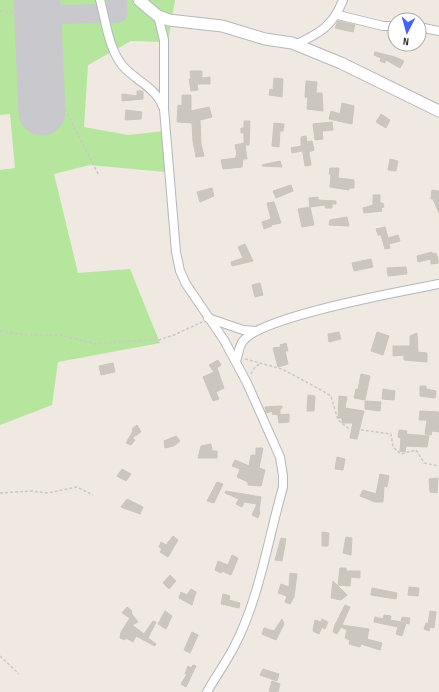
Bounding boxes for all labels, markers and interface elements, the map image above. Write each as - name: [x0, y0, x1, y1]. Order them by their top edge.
- north arrow: [387, 12, 427, 52]
- text: N: [402, 35, 410, 48]

